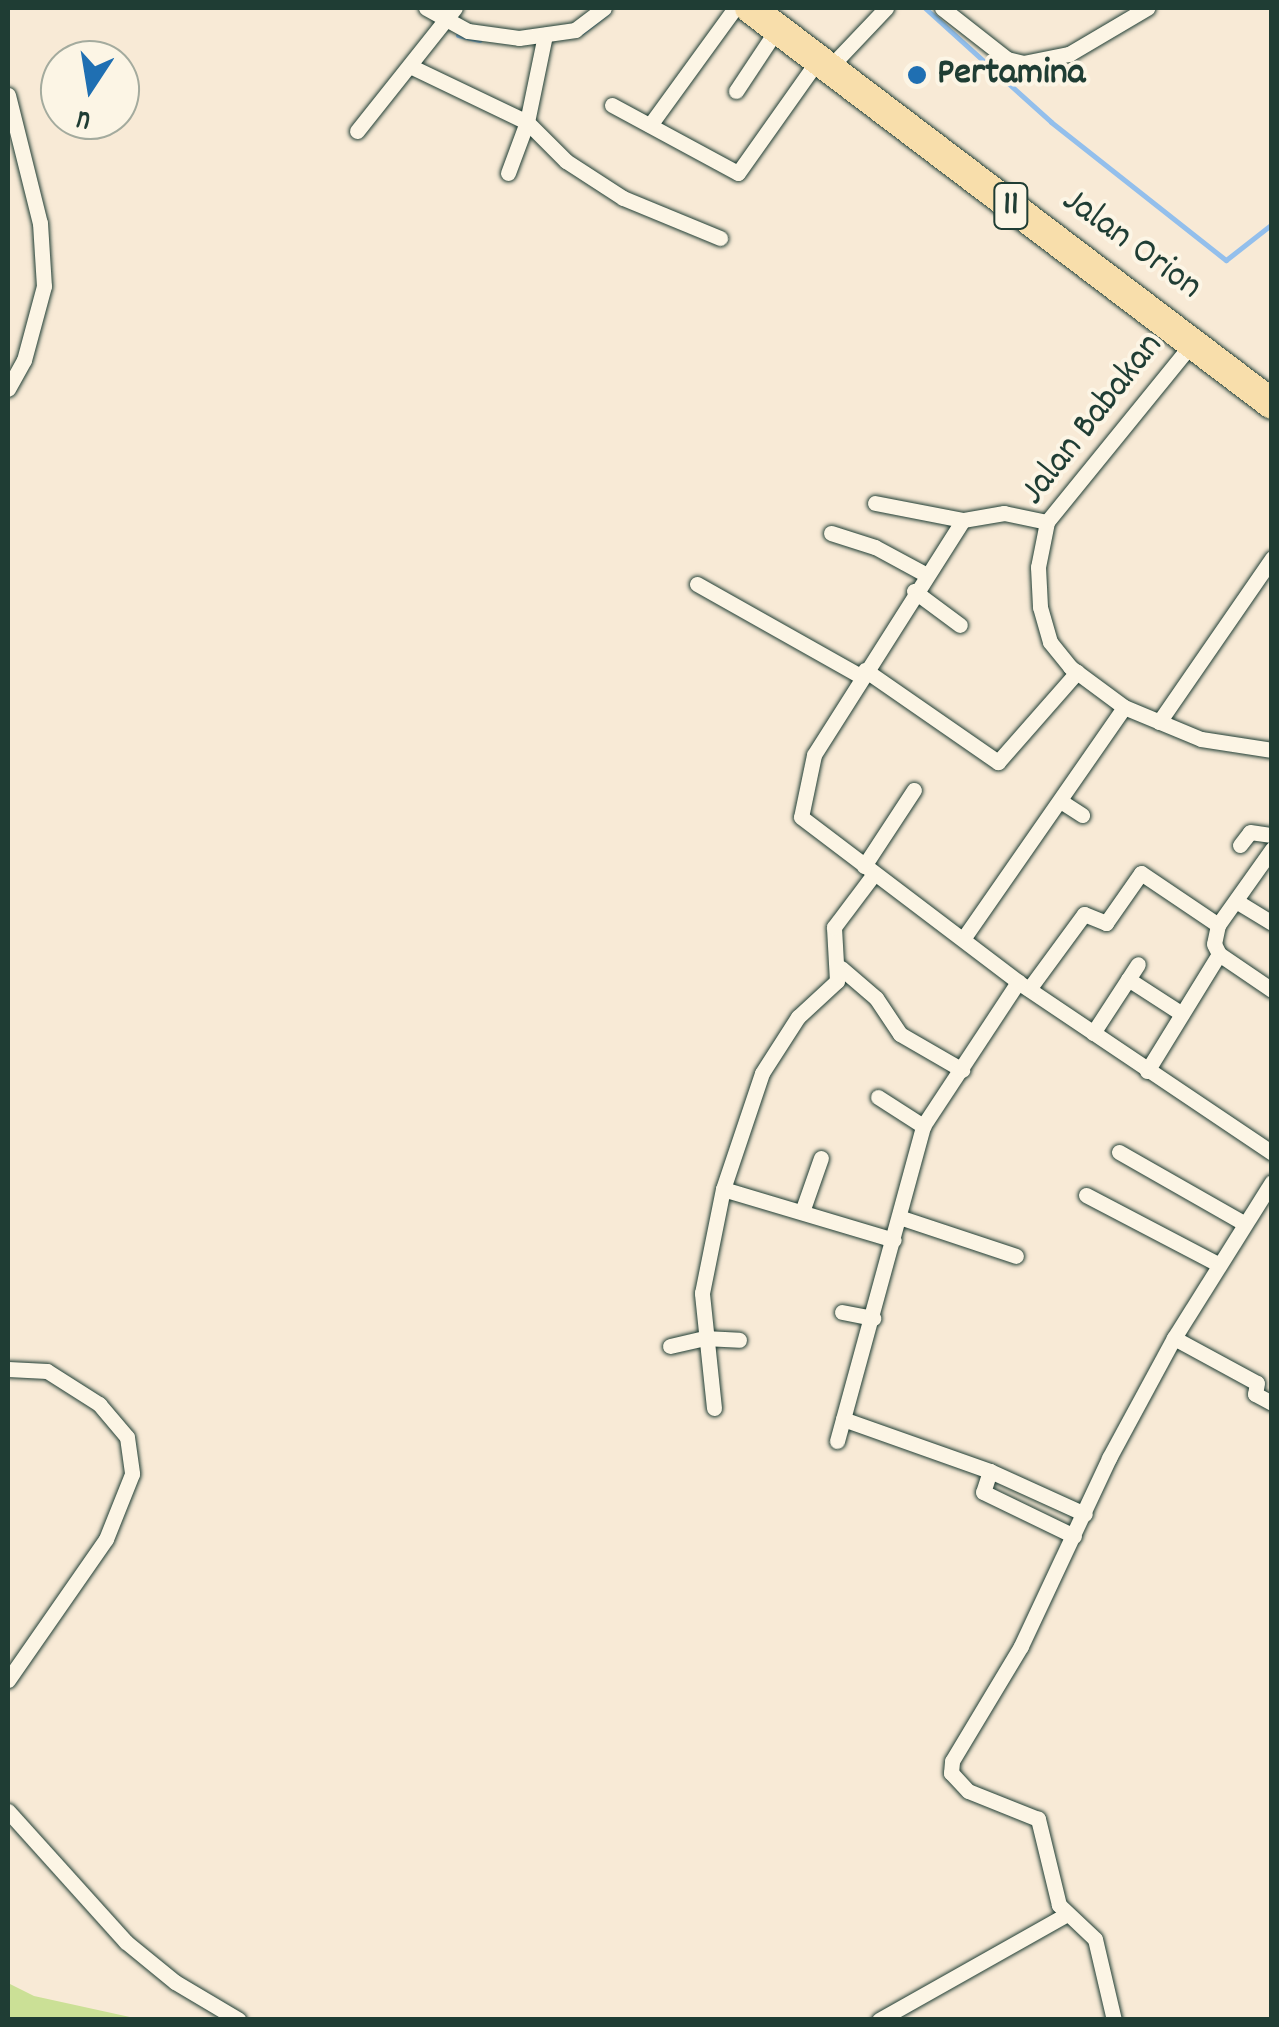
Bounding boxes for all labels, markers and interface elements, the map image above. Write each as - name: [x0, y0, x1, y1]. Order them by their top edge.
- north arrow: [40, 40, 140, 140]
- place label: Pertamina: [937, 52, 1085, 98]
- marker: Pertamina: [906, 64, 928, 86]
- text: U: [73, 96, 95, 138]
- road number: 11: [991, 176, 1031, 236]
- street label: Jalan Orion: [1052, 179, 1210, 311]
- street label: Jalan Babakan: [1012, 325, 1174, 515]

